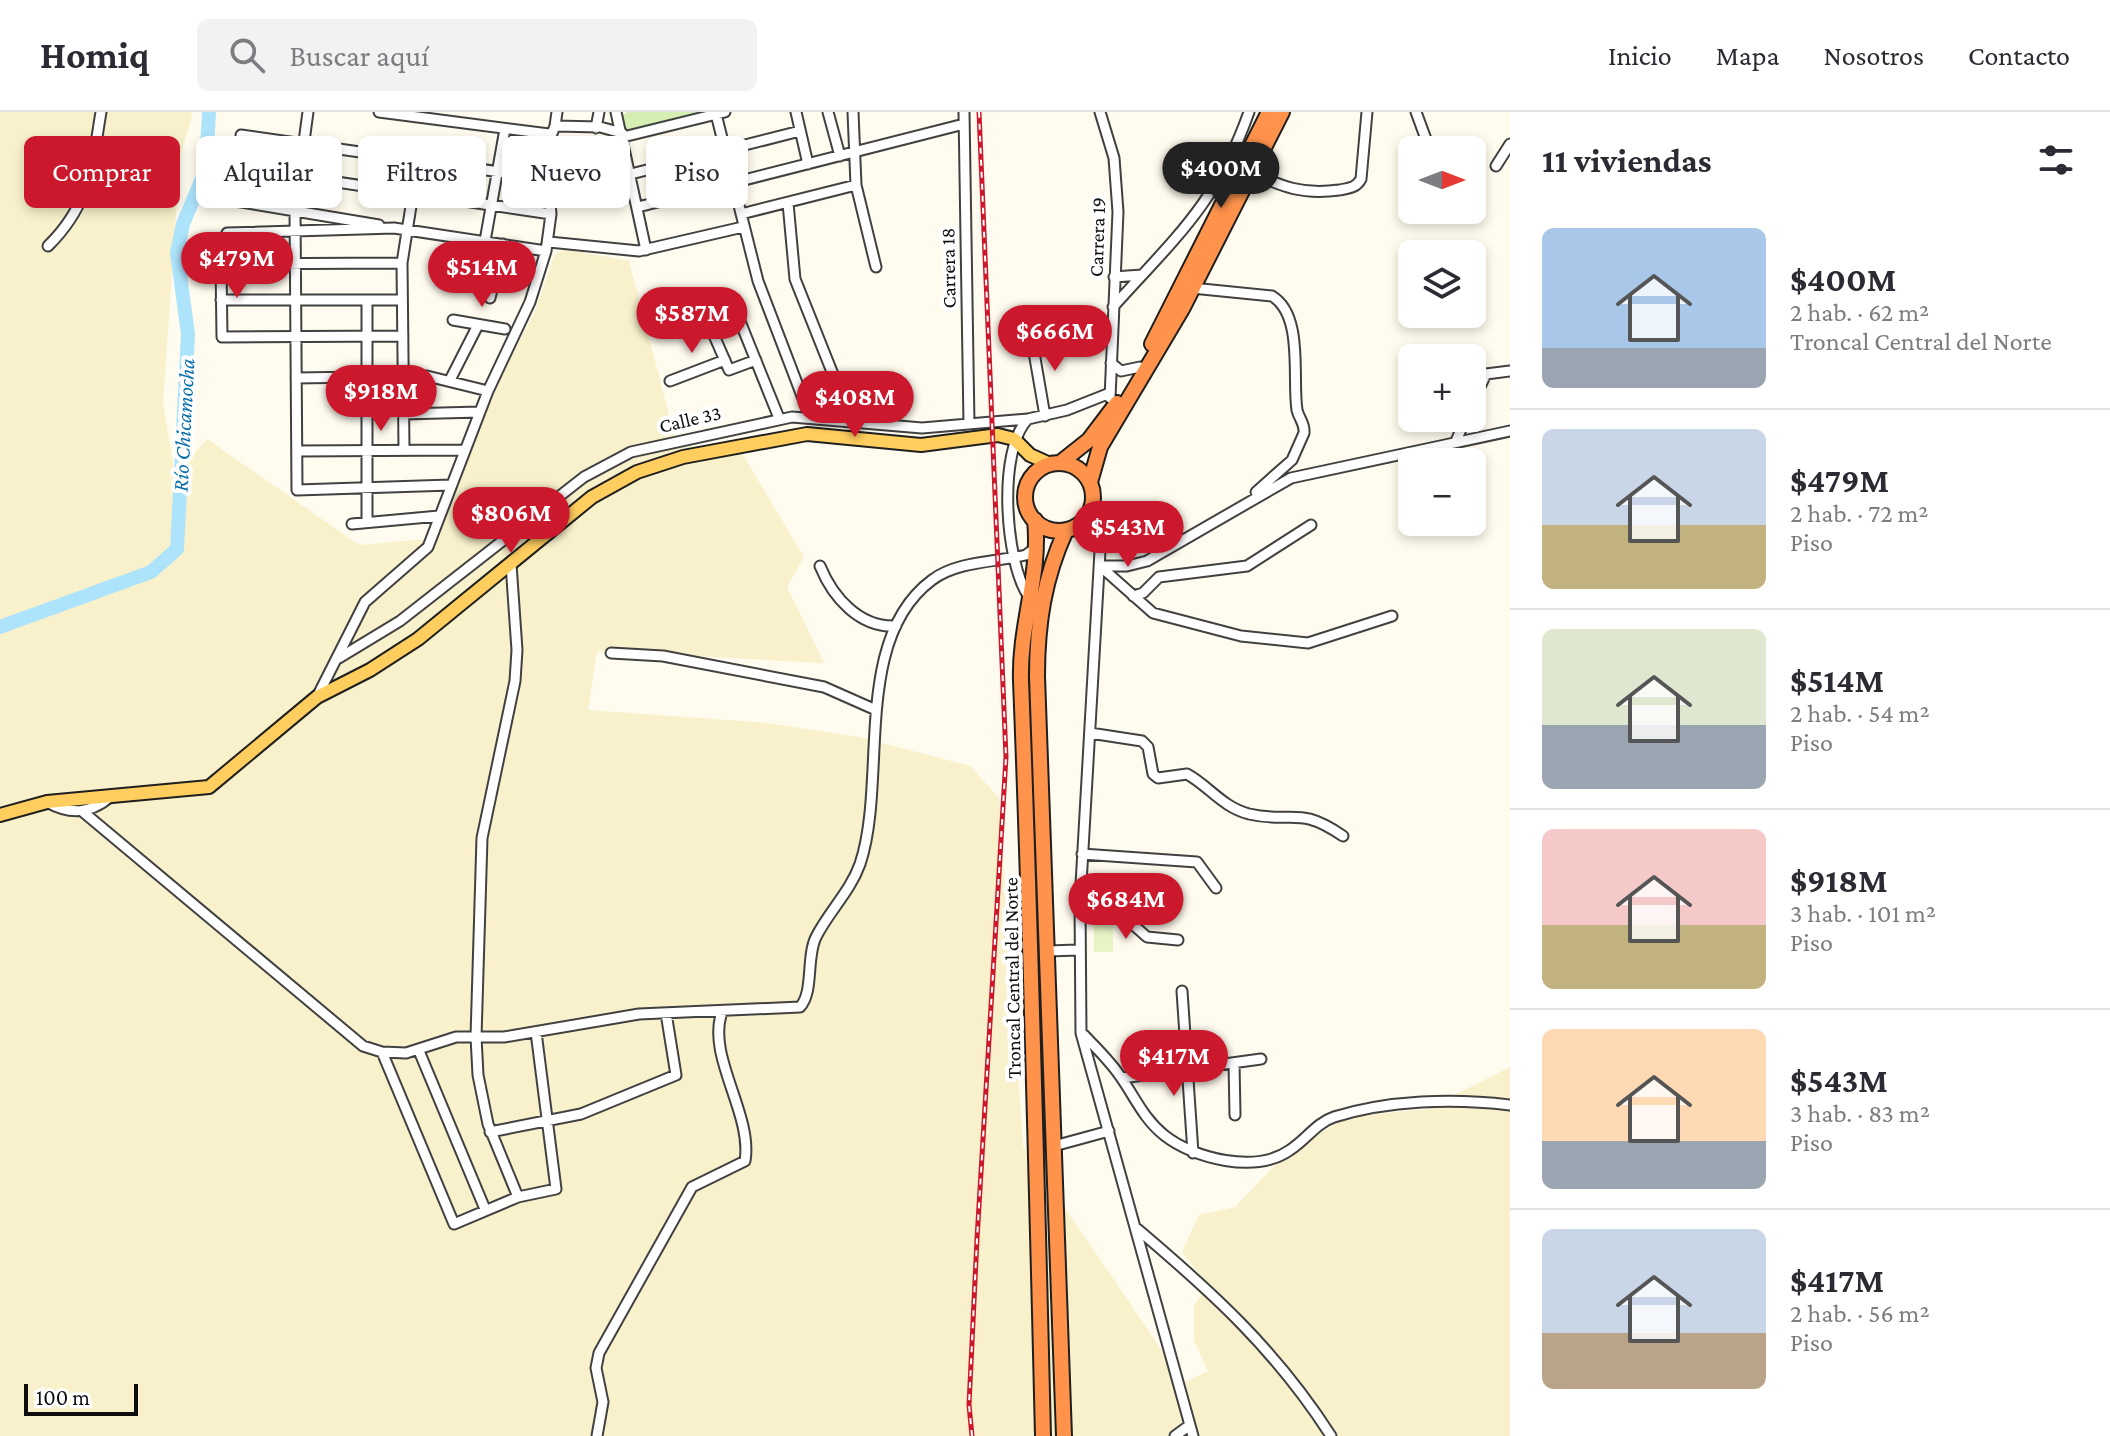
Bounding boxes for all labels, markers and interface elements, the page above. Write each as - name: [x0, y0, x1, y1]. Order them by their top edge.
- search box: [197, 19, 757, 91]
- icon: search: [225, 33, 269, 77]
- text: Homiq: [40, 34, 149, 76]
- text: Buscar aquí: [289, 39, 429, 72]
- text: Inicio: [1608, 40, 1672, 71]
- text: Mapa: [1716, 40, 1779, 71]
- text: Nosotros: [1823, 40, 1924, 71]
- text: Contacto: [1968, 40, 2070, 71]
- chip: Comprar: [24, 136, 180, 208]
- chip: Alquilar: [196, 136, 342, 208]
- chip: Filtros: [358, 136, 486, 208]
- chip: Nuevo: [502, 136, 630, 208]
- chip: Piso: [646, 136, 748, 208]
- north arrow: [1398, 136, 1486, 224]
- map controls: [1398, 136, 1486, 536]
- icon: filters: [2034, 138, 2078, 182]
- pin: $400M: [1165, 142, 1277, 210]
- text: 11 viviendas: [1542, 142, 1712, 179]
- text: $400M: [1180, 153, 1262, 182]
- street label: Carrera 19: [1085, 197, 1109, 277]
- street label: Carrera 18: [936, 227, 960, 309]
- pin: $479M: [181, 232, 293, 300]
- button: layers: [1398, 240, 1486, 328]
- pin: $514M: [426, 241, 538, 309]
- text: $479M: [199, 243, 275, 272]
- text: $514M: [446, 252, 518, 281]
- icon: home: [1606, 260, 1702, 356]
- text: $400M: [1790, 261, 1896, 298]
- pin: $587M: [636, 287, 748, 355]
- text: $587M: [654, 298, 730, 327]
- text: 2 hab. · 62 m²: [1790, 298, 1929, 327]
- pin: $666M: [999, 305, 1111, 373]
- text: $666M: [1016, 316, 1094, 345]
- text: Troncal Central del Norte: [1790, 327, 2052, 356]
- button: +: [1398, 344, 1486, 432]
- water label: Río Chicamocha: [168, 358, 199, 492]
- pin: $918M: [325, 365, 437, 433]
- pin: $408M: [799, 371, 911, 439]
- text: $918M: [344, 376, 418, 405]
- text: $408M: [815, 382, 895, 411]
- street label: Calle 33: [657, 401, 723, 437]
- button: −: [1398, 448, 1486, 536]
- icon: home: [1606, 461, 1702, 557]
- text: $479M: [1790, 462, 1889, 499]
- pin: $806M: [455, 487, 567, 555]
- text: $806M: [471, 498, 551, 527]
- text: 2 hab. · 72 m²: [1790, 499, 1928, 528]
- pin: $543M: [1072, 501, 1184, 569]
- text: $543M: [1091, 512, 1165, 541]
- text: Piso: [1790, 528, 1833, 557]
- icon: home: [1606, 661, 1702, 757]
- text: $514M: [1790, 662, 1884, 699]
- text: 2 hab. · 54 m²: [1790, 699, 1930, 728]
- text: Piso: [1790, 728, 1833, 757]
- icon: home: [1606, 861, 1702, 957]
- text: $918M: [1790, 862, 1888, 899]
- pin: $684M: [1070, 873, 1182, 941]
- street label: Troncal Central del Norte: [999, 877, 1025, 1079]
- text: $684M: [1087, 884, 1165, 913]
- text: 3 hab. · 101 m²: [1790, 899, 1936, 928]
- text: Piso: [1790, 928, 1833, 957]
- pin: $417M: [1118, 1030, 1230, 1098]
- text: $417M: [1138, 1041, 1210, 1070]
- icon: home: [1606, 1061, 1702, 1157]
- text: $543M: [1790, 1062, 1888, 1099]
- text: 3 hab. · 83 m²: [1790, 1099, 1930, 1128]
- text: Piso: [1790, 1128, 1833, 1157]
- icon: home: [1606, 1261, 1702, 1357]
- text: $417M: [1790, 1262, 1884, 1299]
- text: 2 hab. · 56 m²: [1790, 1299, 1930, 1328]
- text: Piso: [1790, 1328, 1833, 1357]
- scale bar: [24, 1380, 138, 1416]
- text: 100 m: [36, 1385, 90, 1410]

